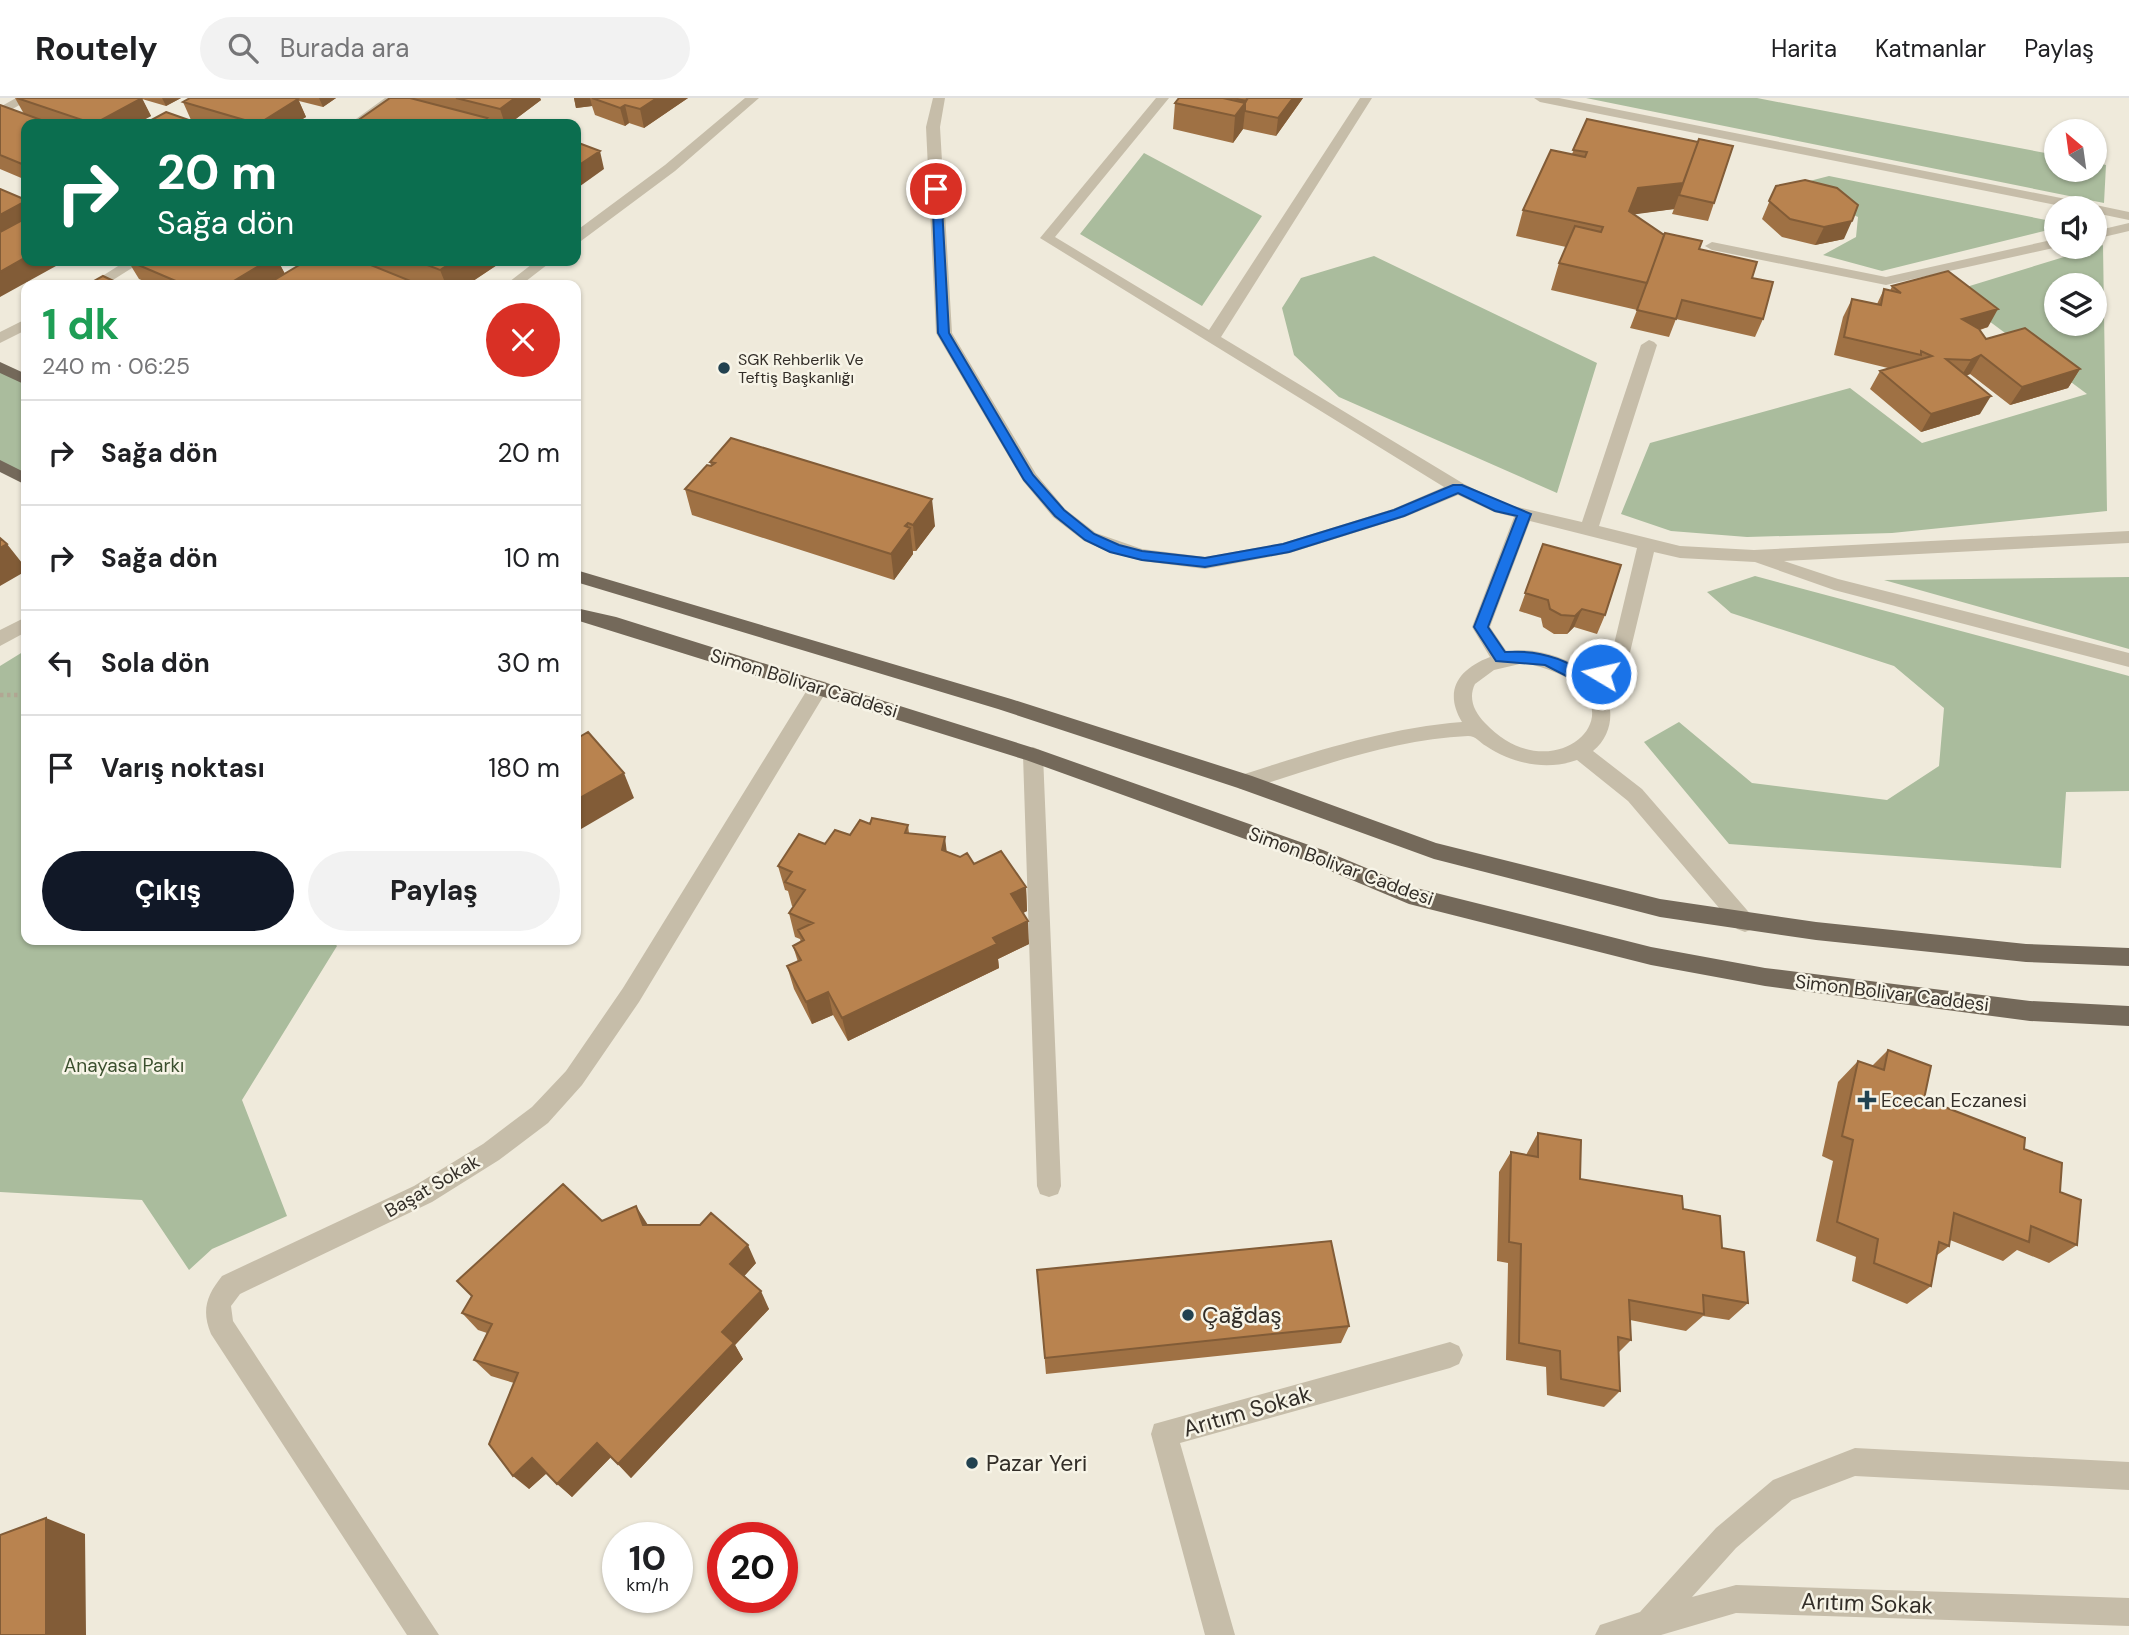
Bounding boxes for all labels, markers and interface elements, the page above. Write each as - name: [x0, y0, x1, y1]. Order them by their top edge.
- search box: [200, 17, 690, 80]
- text: Routely: [35, 27, 158, 70]
- icon: search: [224, 29, 262, 67]
- text: Burada ara: [280, 31, 409, 65]
- text: Harita: [1771, 33, 1837, 64]
- text: Katmanlar: [1875, 33, 1986, 64]
- text: Paylaş: [2024, 33, 2094, 64]
- north arrow: [2044, 119, 2107, 182]
- map controls: [2044, 119, 2107, 336]
- text: 20 m: [157, 140, 277, 204]
- icon: right: [42, 147, 133, 238]
- pin: [906, 159, 966, 219]
- icon: arrive: [917, 170, 955, 208]
- button: sound: [2044, 196, 2107, 259]
- text: Sağa dön: [157, 202, 294, 244]
- button: layers: [2044, 273, 2107, 336]
- text: 1 dk: [42, 297, 119, 352]
- button: close: [486, 303, 560, 377]
- place label: SGK Rehberlik Ve Teftiş Başkanlığı: [738, 349, 864, 388]
- text: 240 m · 06:25: [42, 351, 190, 381]
- marker: SGK Rehberlik Ve Teftiş Başkanlığı: [716, 360, 732, 376]
- icon: right: [42, 434, 80, 472]
- text: Sağa dön: [101, 436, 218, 470]
- text: 20 m: [497, 436, 560, 470]
- icon: right: [42, 539, 80, 577]
- text: Sağa dön: [101, 541, 218, 575]
- text: 10 m: [504, 541, 560, 575]
- position arrow: [1564, 637, 1638, 711]
- street label: Simon Bolivar Caddesi: [707, 643, 901, 723]
- icon: left: [42, 644, 80, 682]
- text: Sola dön: [101, 646, 210, 680]
- text: 30 m: [497, 646, 560, 680]
- icon: arrive: [42, 749, 80, 787]
- text: Varış noktası: [101, 751, 265, 785]
- text: 180 m: [488, 751, 560, 785]
- street label: Simon Bolivar Caddesi: [1245, 821, 1437, 911]
- button: Çıkış: [42, 851, 294, 931]
- button: Paylaş: [308, 851, 560, 931]
- street label: Simon Bolivar Caddesi: [1794, 969, 1990, 1017]
- park label: Anayasa Parkı: [64, 1053, 184, 1078]
- place label: Ececan Eczanesi: [1881, 1088, 2027, 1113]
- marker: Ececan Eczanesi: [1859, 1092, 1875, 1108]
- street label: Başat Sokak: [380, 1149, 484, 1223]
- place label: Çağdaş: [1202, 1300, 1282, 1330]
- marker: Çağdaş: [1180, 1307, 1196, 1323]
- street label: Arıtım Sokak: [1179, 1378, 1315, 1444]
- place label: Pazar Yeri: [986, 1448, 1087, 1478]
- marker: Pazar Yeri: [964, 1455, 980, 1471]
- speed limit sign: 20: [707, 1522, 798, 1613]
- text: 10: [629, 1535, 666, 1581]
- text: km/h: [626, 1573, 669, 1597]
- street label: Arıtım Sokak: [1800, 1586, 1934, 1620]

